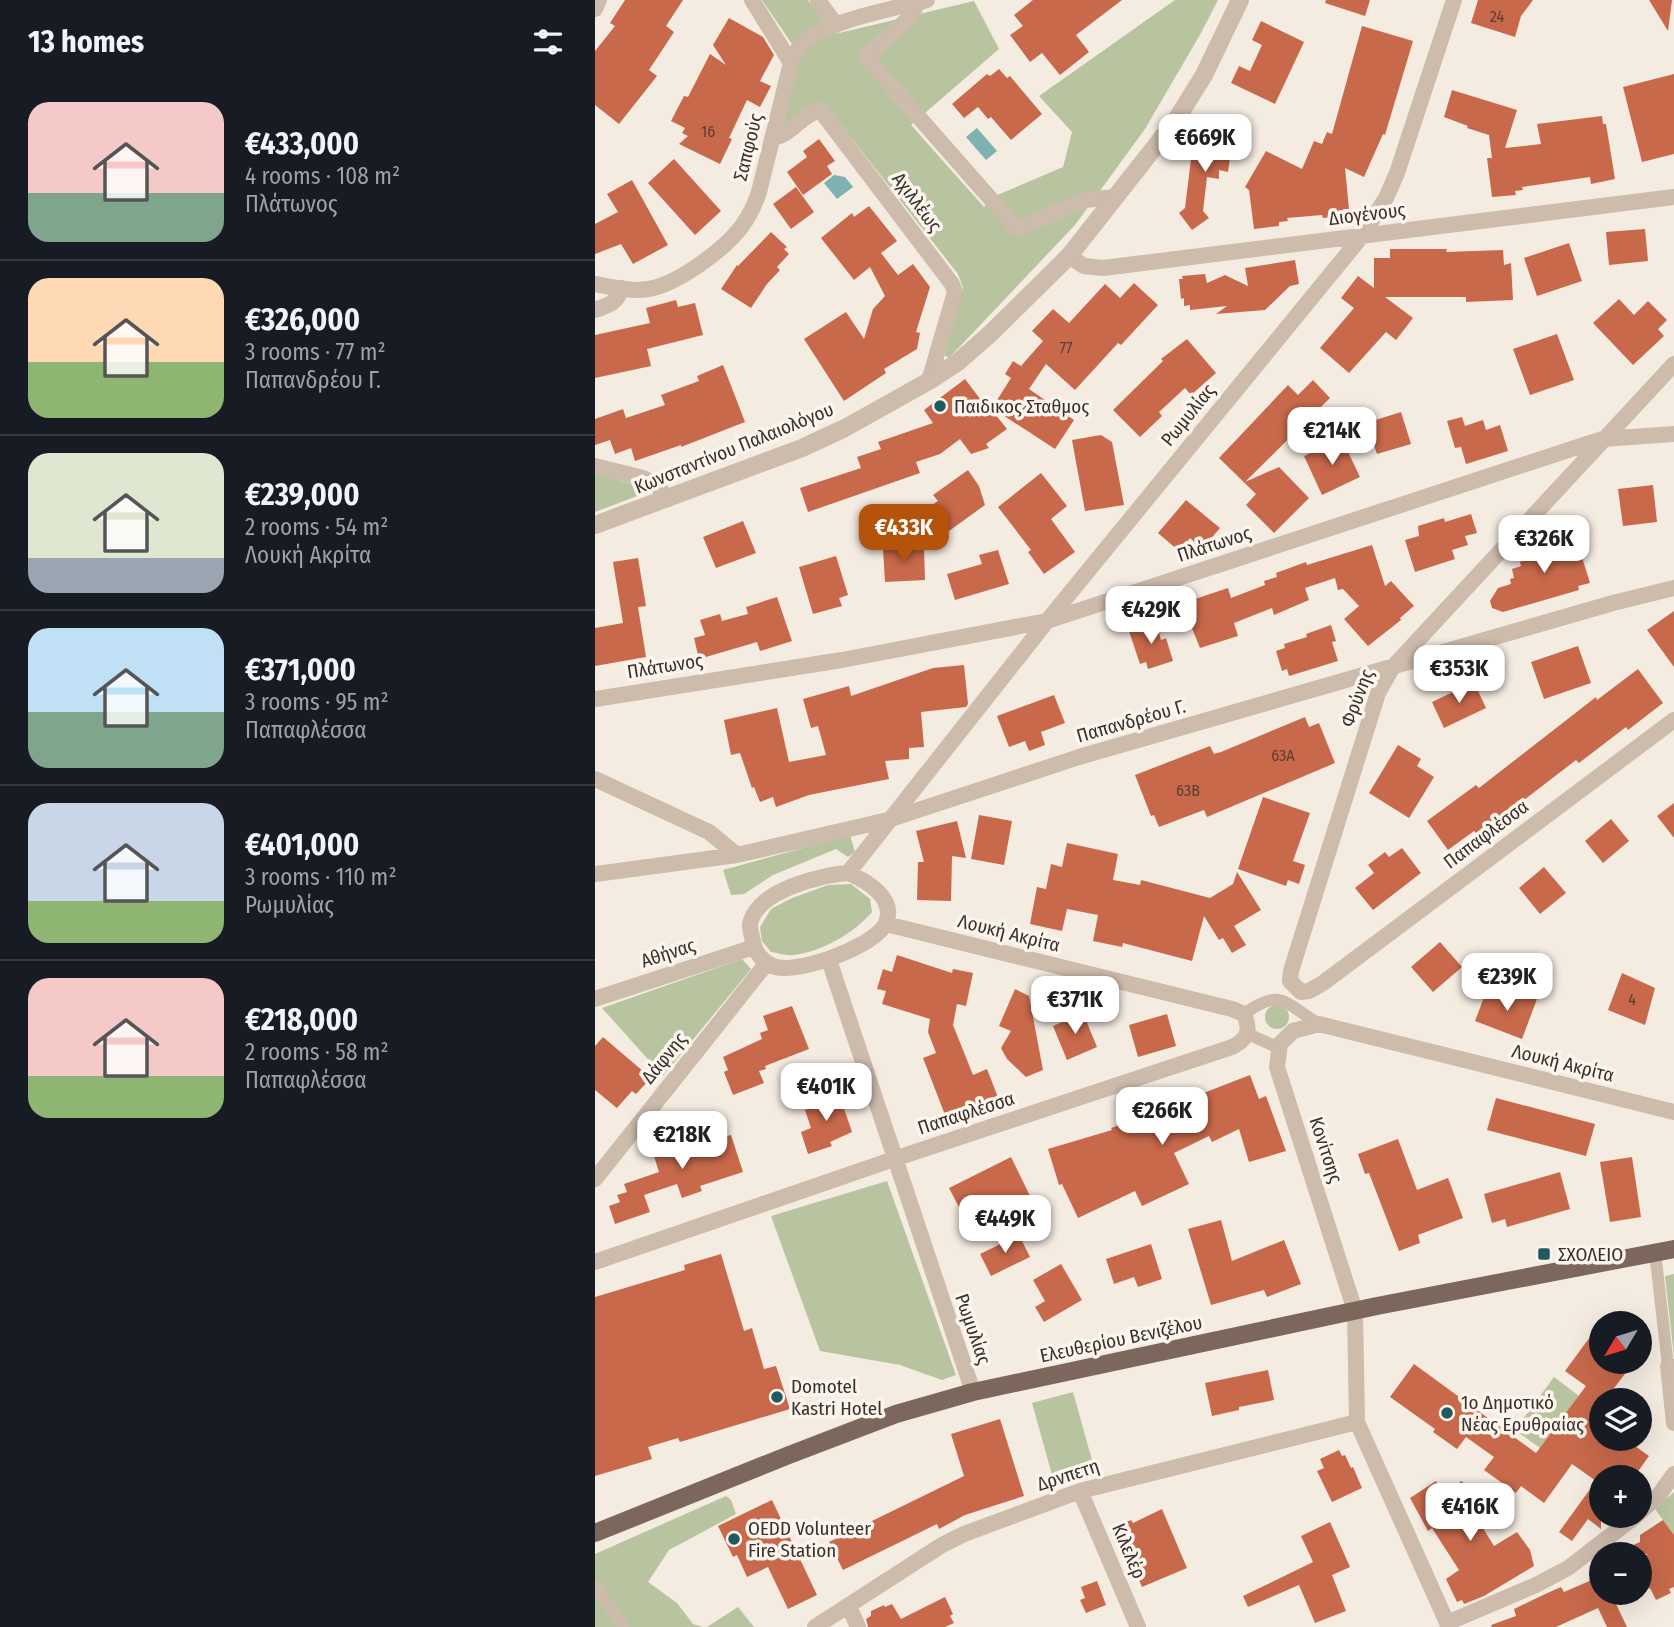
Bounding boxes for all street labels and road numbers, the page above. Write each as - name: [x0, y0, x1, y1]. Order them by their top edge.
- street label: Σαπφούς: [729, 111, 767, 183]
- street label: Αχιλλέως: [887, 168, 947, 236]
- street label: Διογένους: [1327, 198, 1407, 230]
- street label: Ρωμυλίας: [1156, 379, 1220, 451]
- street label: Κωνσταντίνου Παλαιολόγου: [631, 397, 837, 499]
- street label: Πλάτωνος: [1174, 521, 1254, 567]
- street label: Πλάτωνος: [625, 649, 705, 683]
- street label: Φρύνης: [1336, 666, 1378, 730]
- street label: Παπανδρέου Γ.: [1074, 694, 1188, 748]
- street label: Παπαφλέσσα: [1439, 795, 1533, 873]
- street label: Λουκή Ακρίτα: [956, 909, 1062, 957]
- street label: Αθήνας: [638, 933, 698, 973]
- street label: Δάφνης: [636, 1028, 692, 1088]
- street label: Λουκή Ακρίτα: [1510, 1039, 1616, 1087]
- street label: Παπαφλέσσα: [915, 1087, 1017, 1139]
- street label: Κονίτσης: [1305, 1114, 1347, 1186]
- street label: Ρωμυλίας: [950, 1291, 996, 1367]
- street label: Ελευθερίου Βενιζέλου: [1038, 1311, 1204, 1367]
- street label: Δρνπετη: [1034, 1454, 1102, 1496]
- street label: Κιλελέρ: [1107, 1520, 1151, 1582]

